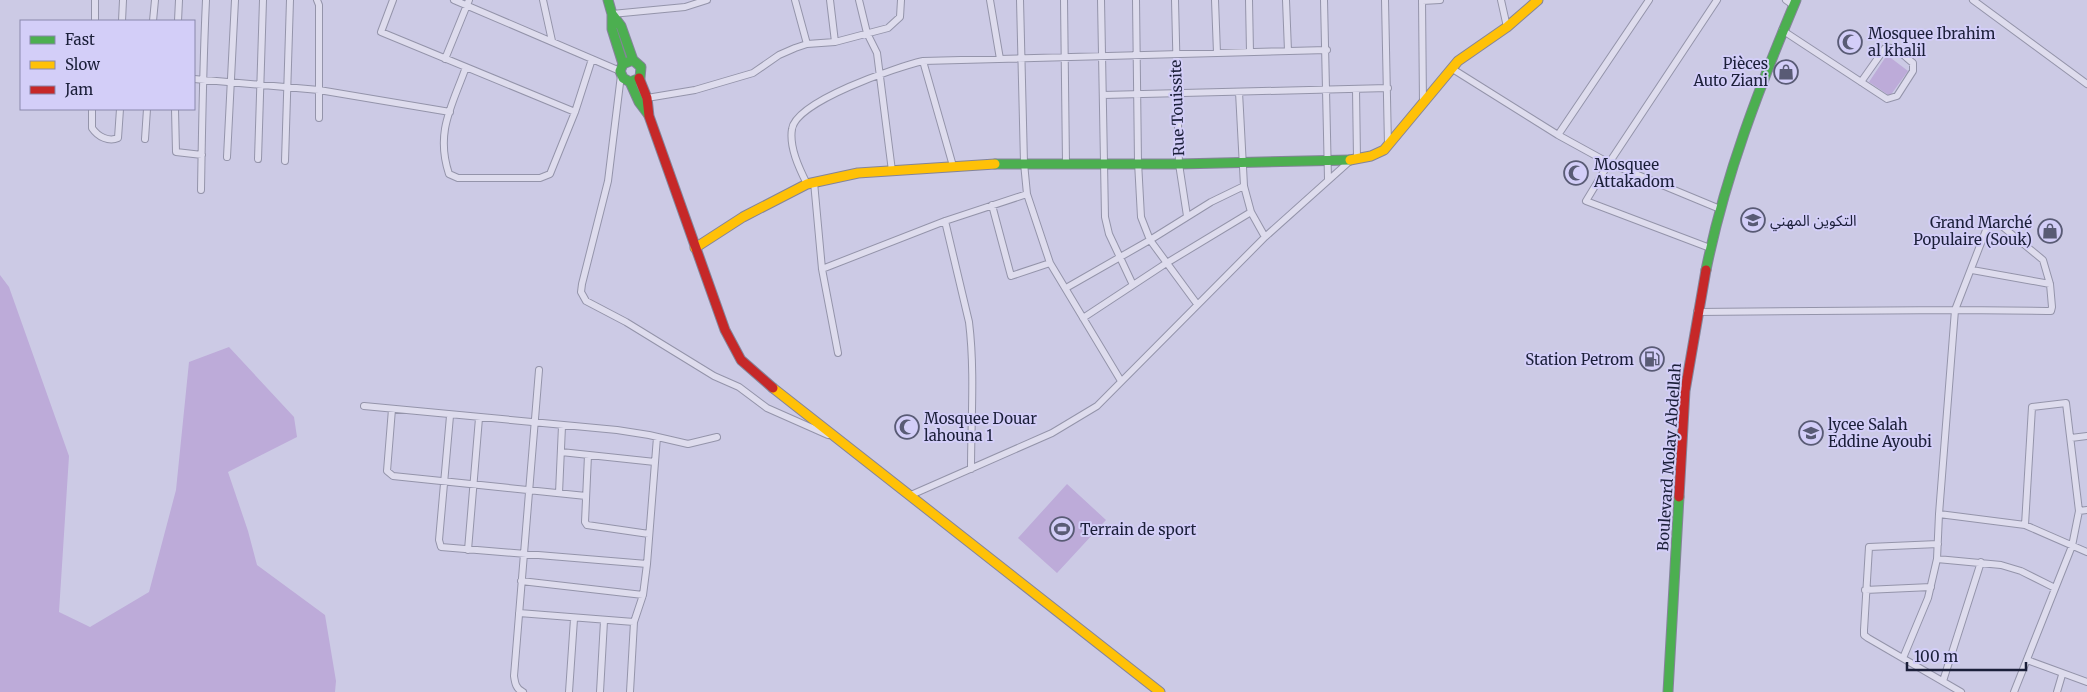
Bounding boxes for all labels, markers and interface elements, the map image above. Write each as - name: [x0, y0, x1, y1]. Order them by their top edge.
- legend: [20, 20, 195, 110]
- place label: Mosquee Ibrahim al khalil: [1868, 24, 1995, 60]
- mosque icon: Mosquee Ibrahim al khalil: [1837, 29, 1863, 55]
- text: Fast: [65, 30, 95, 49]
- place label: Pièces Auto Ziani: [1692, 54, 1768, 90]
- text: Slow: [65, 55, 100, 74]
- street label: Rue Touissite: [1166, 59, 1188, 157]
- shop icon: Pièces Auto Ziani: [1773, 59, 1799, 85]
- text: Jam: [64, 80, 93, 99]
- place label: Mosquee Attakadom: [1593, 155, 1675, 191]
- mosque icon: Mosquee Attakadom: [1563, 160, 1589, 186]
- school or university icon: التكوين المهني: [1740, 207, 1766, 233]
- place label: التكوين المهني: [1770, 211, 1857, 232]
- place label: Grand Marché Populaire (Souk): [1913, 213, 2032, 249]
- shop icon: Grand Marché Populaire (Souk): [2037, 218, 2063, 244]
- fuel station icon: Station Petrom: [1639, 346, 1665, 372]
- place label: Station Petrom: [1525, 350, 1634, 369]
- street label: Boulevard Molay Abdellah: [1653, 362, 1685, 552]
- place label: Mosquee Douar lahouna 1: [924, 409, 1037, 445]
- mosque icon: Mosquee Douar lahouna 1: [894, 414, 920, 440]
- place label: lycee Salah Eddine Ayoubi: [1828, 415, 1932, 451]
- school or university icon: lycee Salah Eddine Ayoubi: [1798, 420, 1824, 446]
- sports icon: Terrain de sport: [1049, 516, 1075, 542]
- place label: Terrain de sport: [1080, 520, 1196, 539]
- scale bar: [1907, 640, 2026, 672]
- text: 100 m: [1914, 647, 1958, 666]

